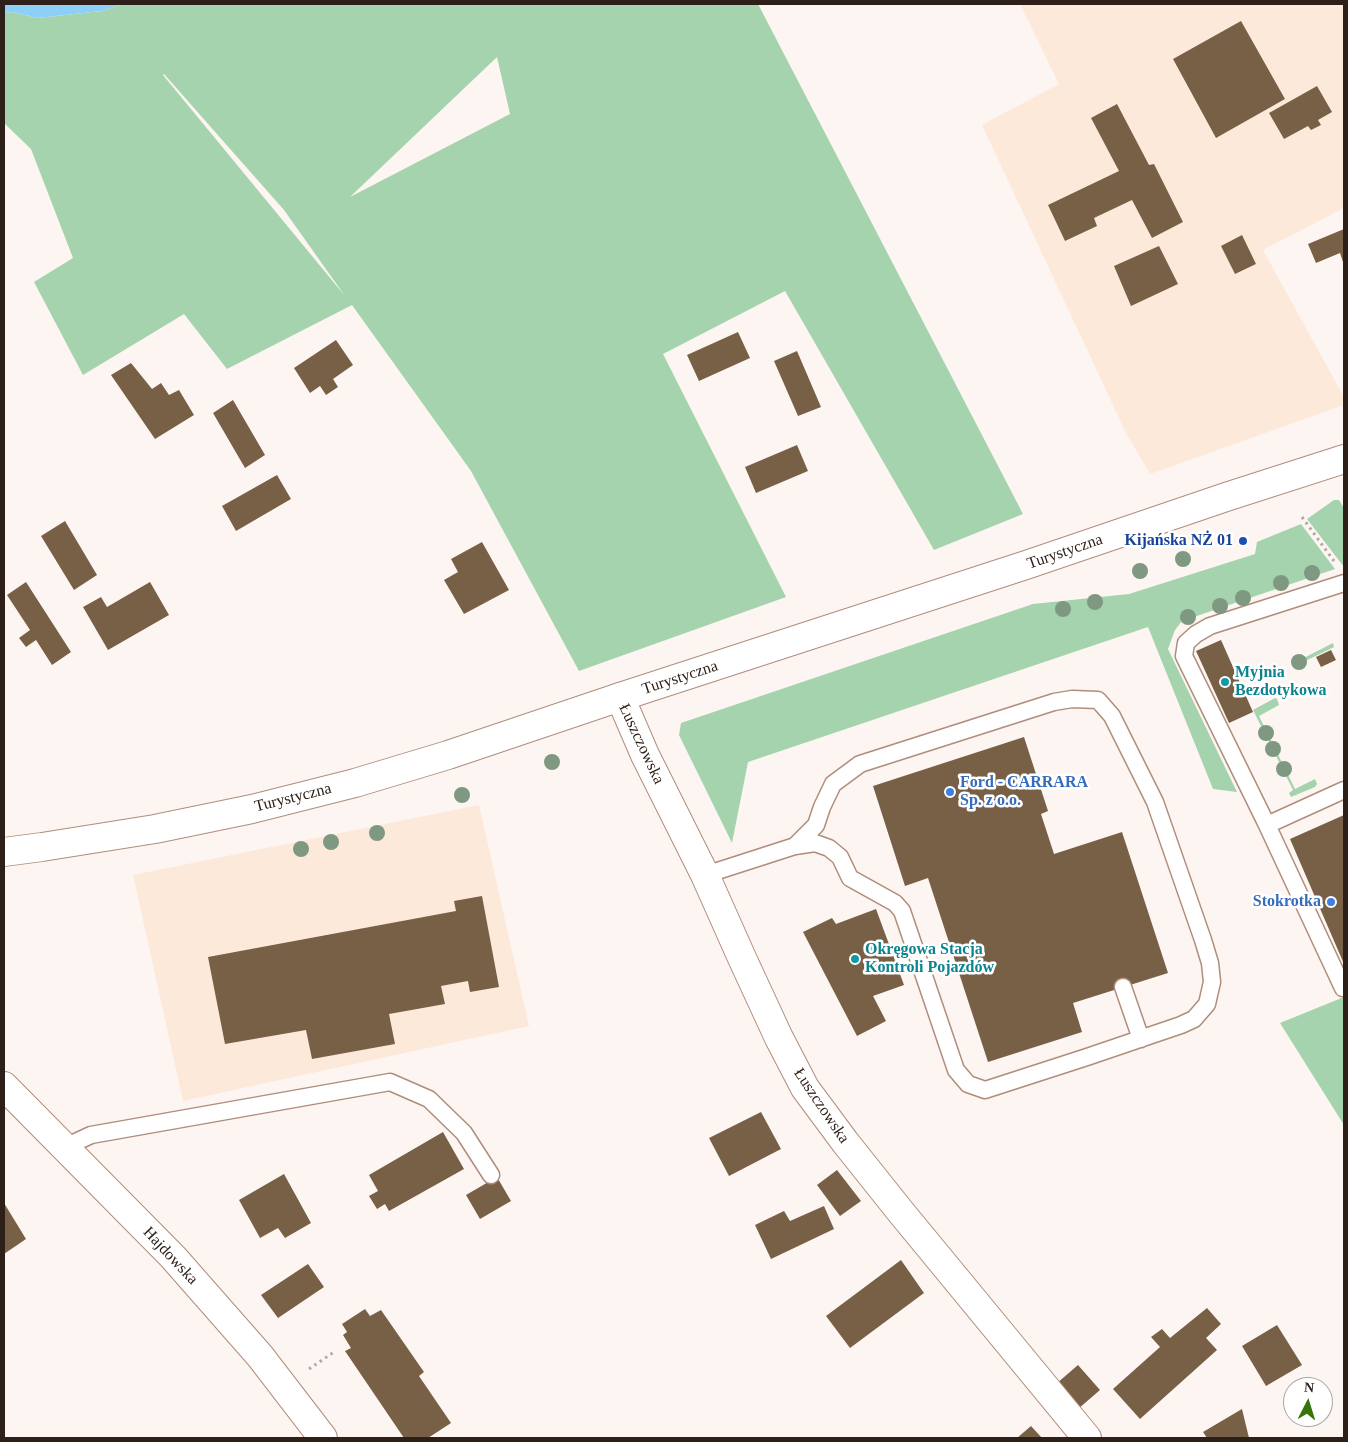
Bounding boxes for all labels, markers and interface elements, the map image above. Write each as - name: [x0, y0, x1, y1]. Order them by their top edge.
- street label: Turystyczna: [1025, 530, 1105, 574]
- place label: Kijańska NŻ 01: [1125, 531, 1233, 551]
- marker: Kijańska NŻ 01: [1237, 535, 1249, 547]
- street label: Turystyczna: [640, 657, 720, 699]
- place label: Myjnia Bezdotykowa: [1235, 663, 1327, 701]
- marker: Myjnia Bezdotykowa: [1219, 676, 1231, 688]
- street label: Łuszczowska: [614, 701, 668, 787]
- place label: Ford - CARRARA Sp. z o.o.: [960, 773, 1088, 811]
- street label: Turystyczna: [253, 779, 333, 817]
- marker: Ford - CARRARA Sp. z o.o.: [944, 786, 956, 798]
- place label: Stokrotka: [1253, 892, 1321, 912]
- marker: Stokrotka: [1325, 896, 1337, 908]
- place label: Okręgowa Stacja Kontroli Pojazdów: [865, 940, 994, 978]
- marker: Okręgowa Stacja Kontroli Pojazdów: [849, 953, 861, 965]
- street label: Łuszczowska: [789, 1065, 853, 1147]
- street label: Hajdowska: [138, 1223, 202, 1289]
- north arrow: [1283, 1377, 1333, 1427]
- text: N: [1304, 1380, 1315, 1395]

